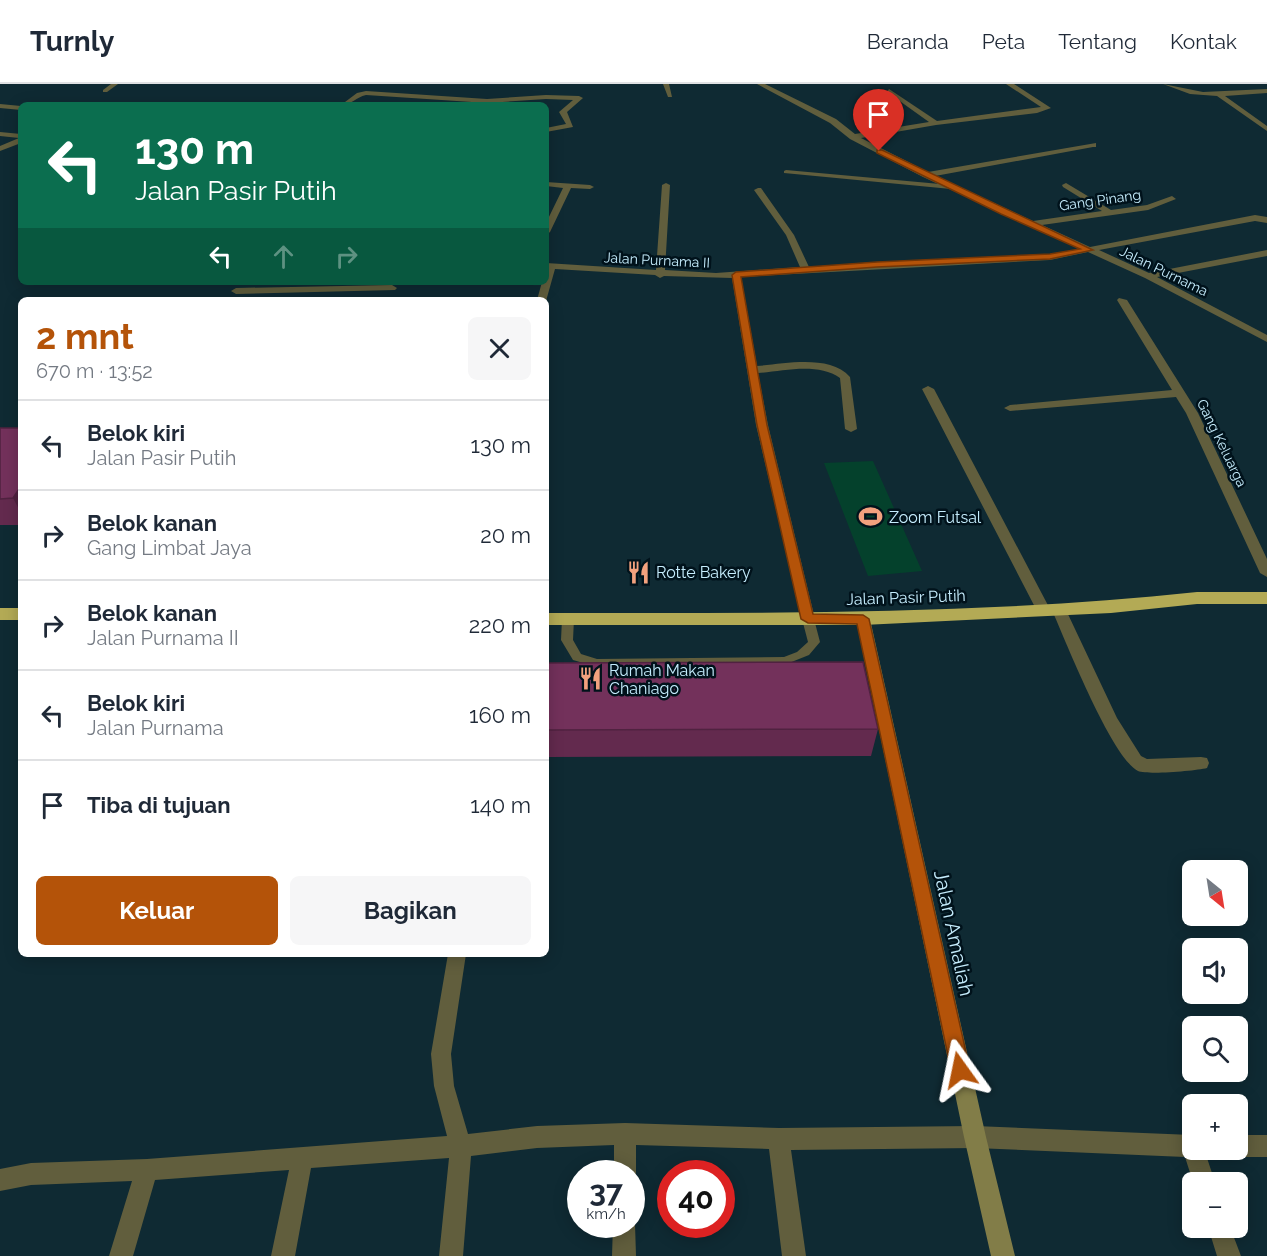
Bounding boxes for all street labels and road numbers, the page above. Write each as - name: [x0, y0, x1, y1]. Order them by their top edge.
- street label: Gang Pinang: [1058, 186, 1142, 214]
- street label: Jalan Purnama: [1118, 243, 1210, 299]
- street label: Jalan Purnama II: [604, 249, 710, 271]
- street label: Gang Keluarga: [1194, 397, 1250, 489]
- street label: Jalan Pasir Putih: [846, 586, 966, 609]
- street label: Jalan Amaliah: [929, 868, 979, 998]

